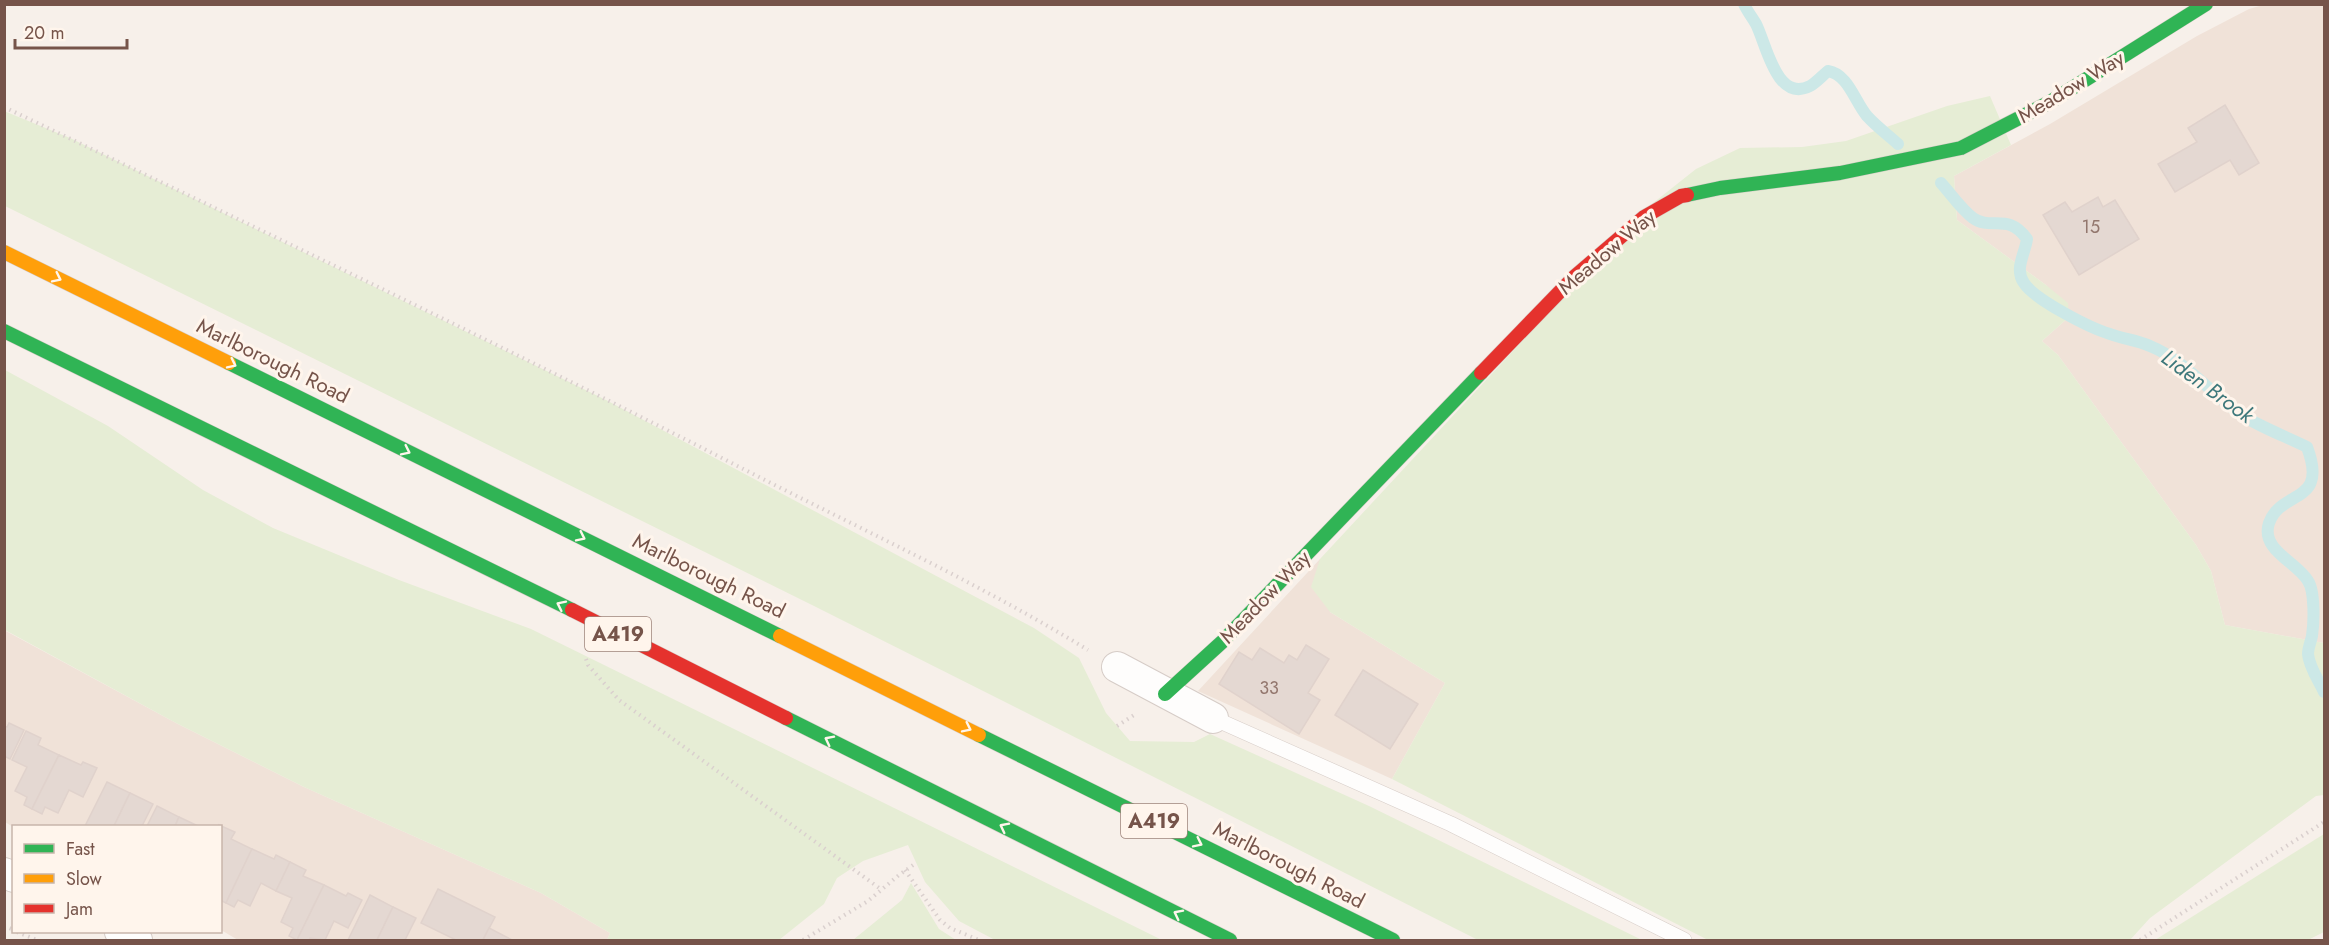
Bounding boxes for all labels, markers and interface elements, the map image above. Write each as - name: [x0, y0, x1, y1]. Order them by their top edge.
- scale bar: [15, 12, 128, 50]
- text: 20 m: [24, 20, 64, 46]
- street label: Meadow Way: [2012, 43, 2131, 131]
- street label: Meadow Way: [1552, 202, 1663, 302]
- house number: 15: [2082, 214, 2100, 240]
- one-way arrow: [51, 270, 62, 282]
- street label: Marlborough Road: [192, 311, 354, 411]
- water label: Liden Brook: [2155, 341, 2262, 432]
- one-way arrow: [225, 357, 236, 369]
- one-way arrow: [400, 444, 411, 455]
- street label: Marlborough Road: [628, 526, 790, 626]
- one-way arrow: [575, 529, 586, 541]
- street label: Meadow Way: [1213, 543, 1318, 650]
- one-way arrow: [556, 601, 567, 613]
- road number: A419: [585, 617, 651, 651]
- house number: 33: [1259, 675, 1279, 701]
- one-way arrow: [961, 721, 971, 732]
- one-way arrow: [825, 735, 836, 747]
- road number: A419: [1121, 804, 1187, 838]
- street label: Marlborough Road: [1208, 814, 1370, 916]
- one-way arrow: [999, 823, 1010, 834]
- legend: [12, 825, 222, 933]
- one-way arrow: [1192, 835, 1203, 847]
- text: Fast: [66, 836, 95, 862]
- text: Slow: [66, 866, 103, 892]
- text: Jam: [64, 896, 93, 922]
- one-way arrow: [1173, 910, 1184, 922]

